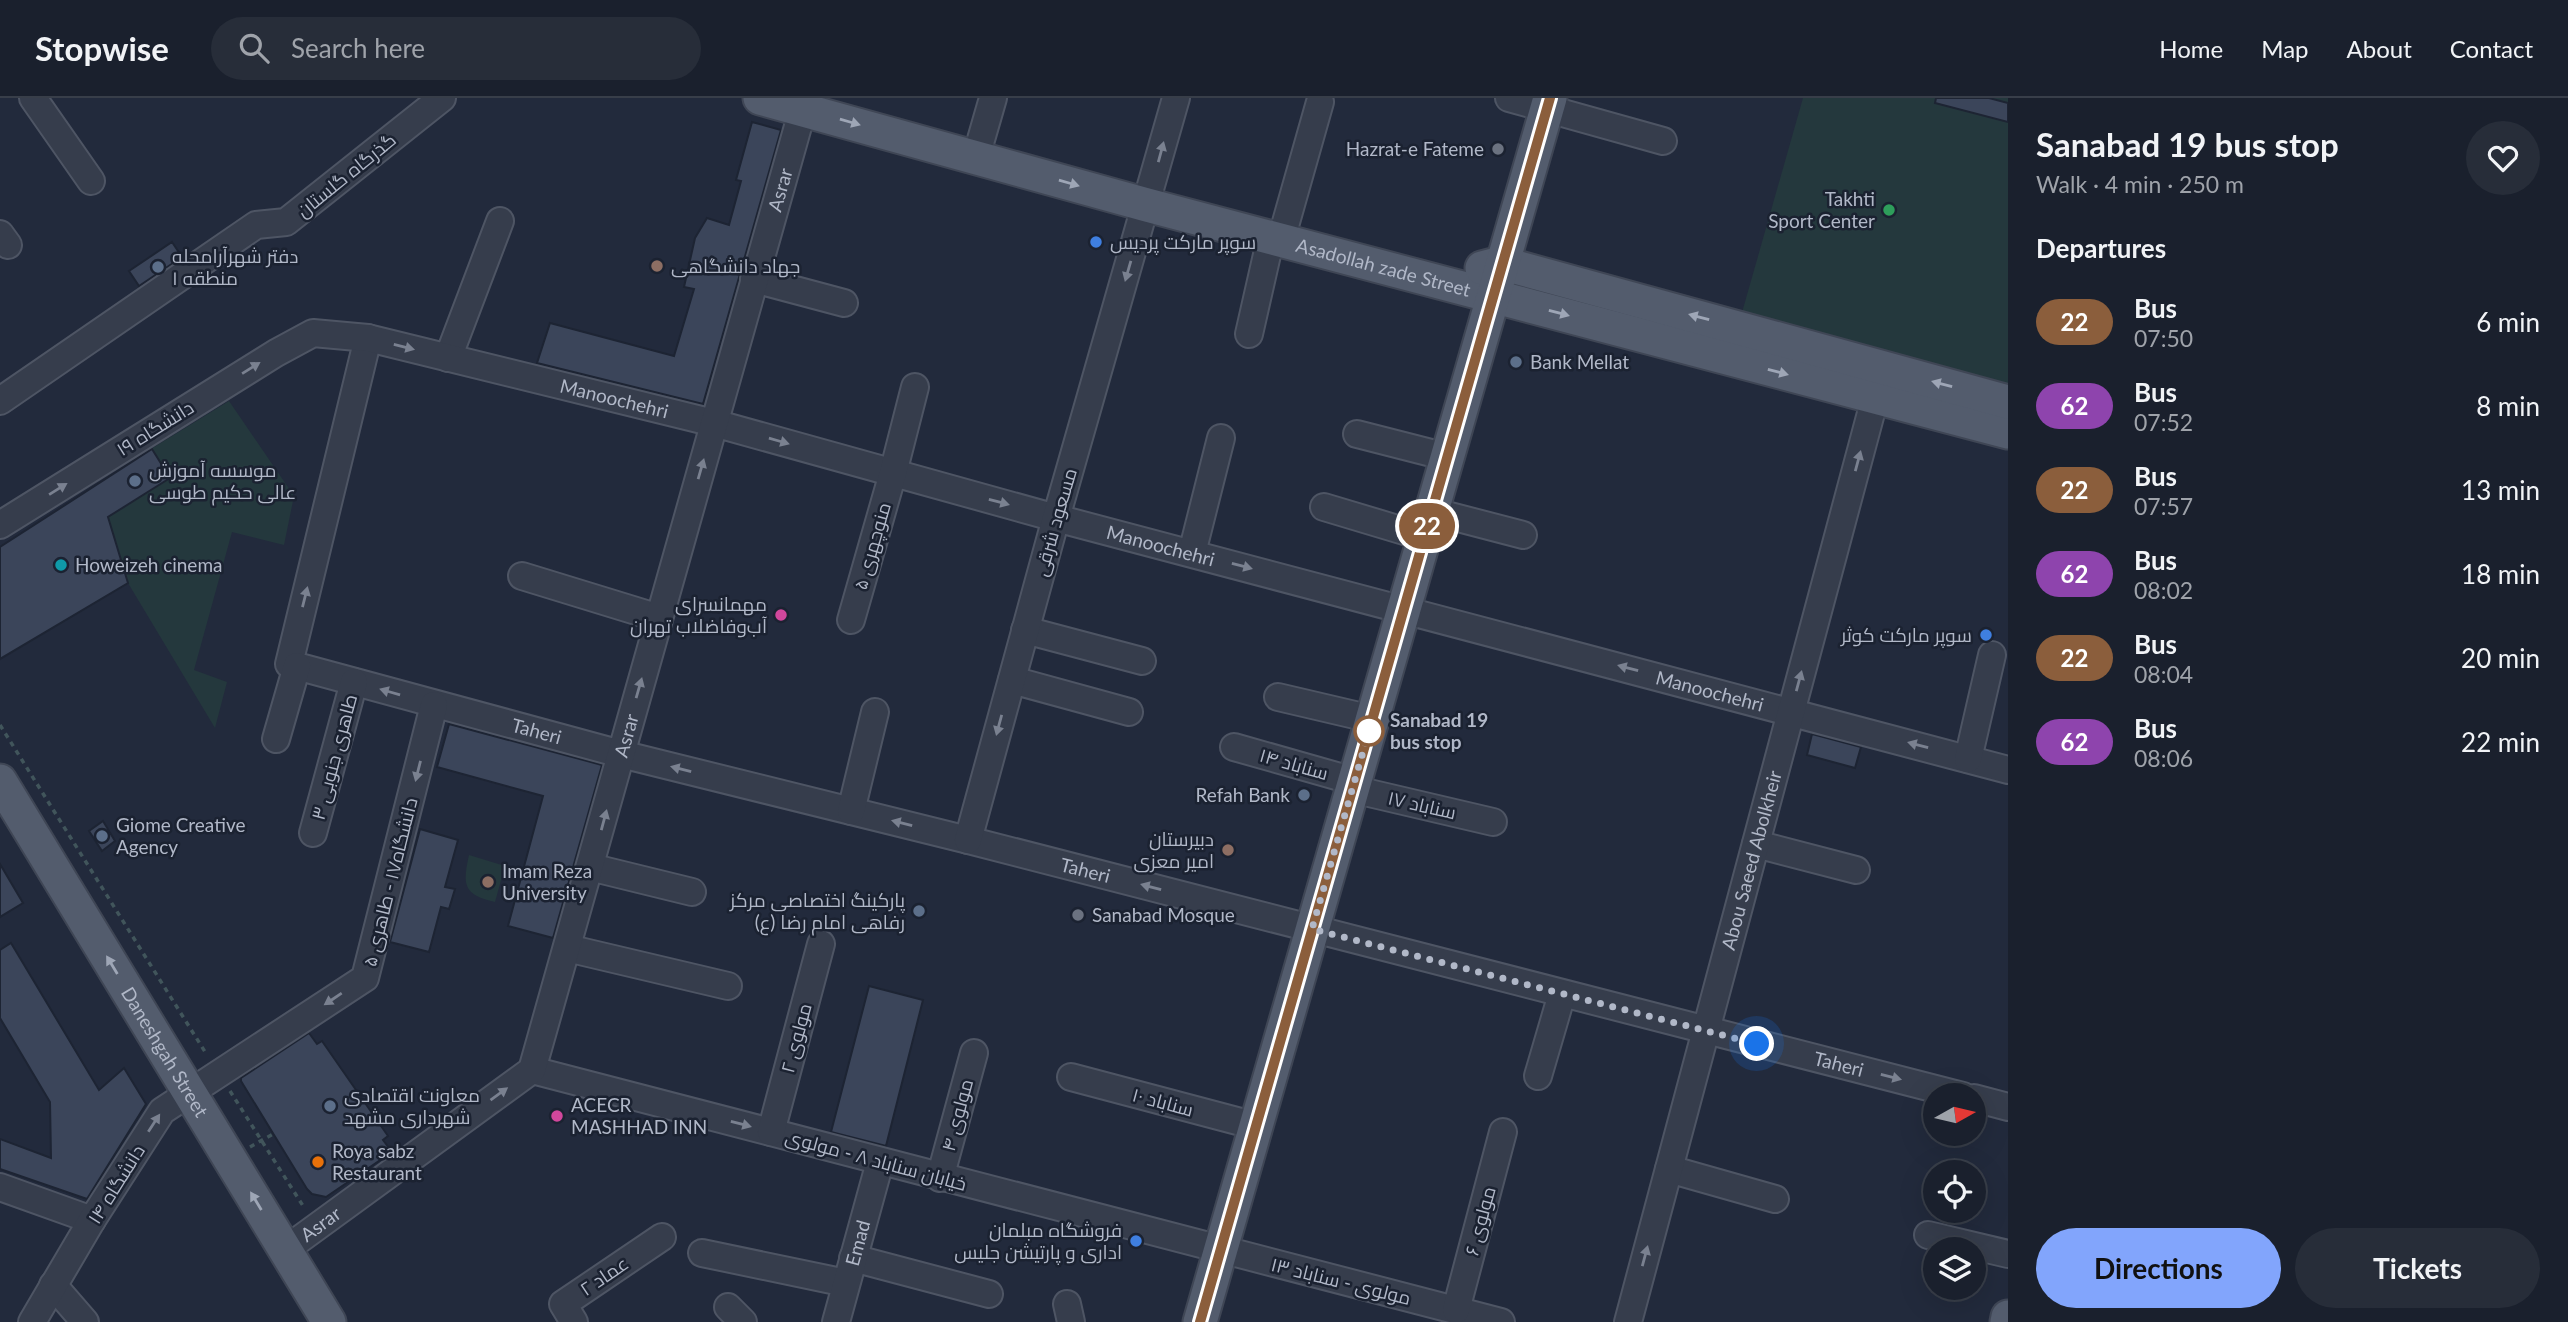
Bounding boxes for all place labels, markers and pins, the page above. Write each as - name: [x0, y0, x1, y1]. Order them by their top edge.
- place label: Hazrat-e Fateme: [1346, 137, 1484, 160]
- marker: Hazrat-e Fateme: [1490, 141, 1506, 157]
- place label: Takhti Sport Center: [1768, 187, 1875, 232]
- marker: Takhti Sport Center: [1881, 202, 1897, 218]
- place label: سوپر مارکت پردیس: [1110, 230, 1256, 255]
- marker: سوپر مارکت پردیس: [1088, 234, 1104, 250]
- place label: دفتر شهرآرامحله منطقه ۱: [172, 244, 299, 289]
- place label: جهاد دانشگاهی: [671, 254, 800, 278]
- marker: جهاد دانشگاهی: [649, 258, 665, 274]
- marker: دفتر شهرآرامحله منطقه ۱: [150, 259, 166, 275]
- place label: Bank Mellat: [1530, 350, 1629, 373]
- marker: Bank Mellat: [1508, 354, 1524, 370]
- place label: موسسه آموزش عالی حکیم طوسی: [149, 458, 296, 506]
- marker: موسسه آموزش عالی حکیم طوسی: [127, 473, 143, 489]
- place label: Howeizeh cinema: [75, 553, 222, 576]
- marker: Howeizeh cinema: [53, 557, 69, 573]
- place label: مهمانسرای آب‌و‌فاضلاب تهران: [630, 592, 767, 638]
- marker: مهمانسرای آب‌و‌فاضلاب تهران: [773, 607, 789, 623]
- place label: سوپر مارکت کوثر: [1840, 623, 1972, 648]
- marker: سوپر مارکت کوثر: [1978, 627, 1994, 643]
- place label: Sanabad 19 bus stop: [1390, 708, 1488, 753]
- marker: Sanabad 19 bus stop: [1354, 716, 1384, 746]
- place label: Refah Bank: [1195, 783, 1290, 806]
- marker: Refah Bank: [1296, 787, 1312, 803]
- place label: Giome Creative Agency: [116, 813, 245, 858]
- place label: دبیرستان امیر معزی: [1134, 827, 1214, 873]
- marker: Giome Creative Agency: [94, 828, 110, 844]
- marker: دبیرستان امیر معزی: [1220, 842, 1236, 858]
- place label: Imam Reza University: [502, 859, 592, 904]
- marker: Imam Reza University: [480, 874, 496, 890]
- place label: پارکینگ اختصاصی مرکز رفاهی امام رضا (ع): [729, 888, 905, 936]
- marker: پارکینگ اختصاصی مرکز رفاهی امام رضا (ع): [911, 903, 927, 919]
- place label: Sanabad Mosque: [1092, 903, 1235, 926]
- marker: Sanabad Mosque: [1070, 907, 1086, 923]
- place label: معاونت اقتصادی شهرداری مشهد: [344, 1083, 480, 1129]
- place label: ACECR MASHHAD INN: [571, 1093, 707, 1138]
- marker: معاونت اقتصادی شهرداری مشهد: [322, 1098, 338, 1114]
- marker: ACECR MASHHAD INN: [549, 1108, 565, 1124]
- place label: Roya sabz Restaurant: [332, 1139, 422, 1184]
- marker: Roya sabz Restaurant: [310, 1154, 326, 1170]
- place label: فروشگاه مبلمان اداری و پارتیشن جلیس: [954, 1218, 1122, 1265]
- marker: فروشگاه مبلمان اداری و پارتیشن جلیس: [1128, 1233, 1144, 1249]

